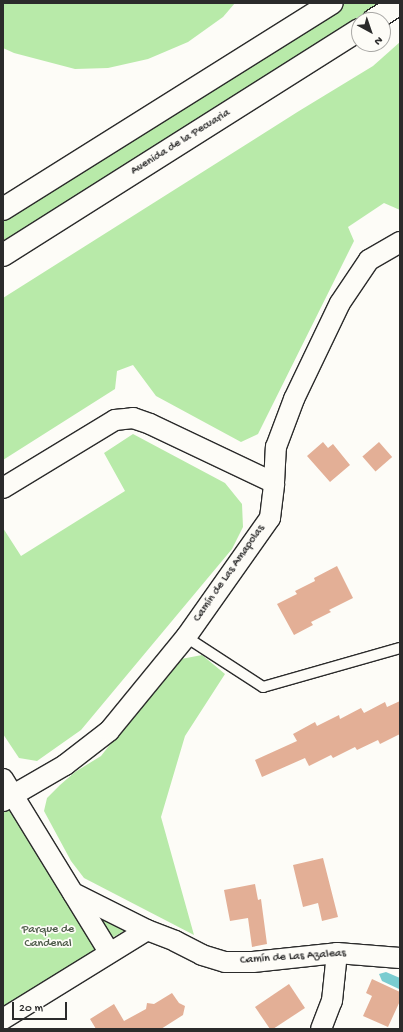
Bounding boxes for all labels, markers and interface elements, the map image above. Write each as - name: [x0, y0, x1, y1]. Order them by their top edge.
- north arrow: [351, 12, 391, 52]
- text: N: [371, 34, 385, 47]
- street label: Avenida de la Pecuaria: [129, 107, 233, 179]
- street label: Camín de Las Amapolas: [191, 523, 269, 625]
- park label: Parque de Candenal: [22, 924, 74, 952]
- street label: Camín de Las Azaleas: [240, 947, 346, 969]
- scale bar: [14, 994, 69, 1020]
- text: 20 m: [19, 1002, 43, 1016]

